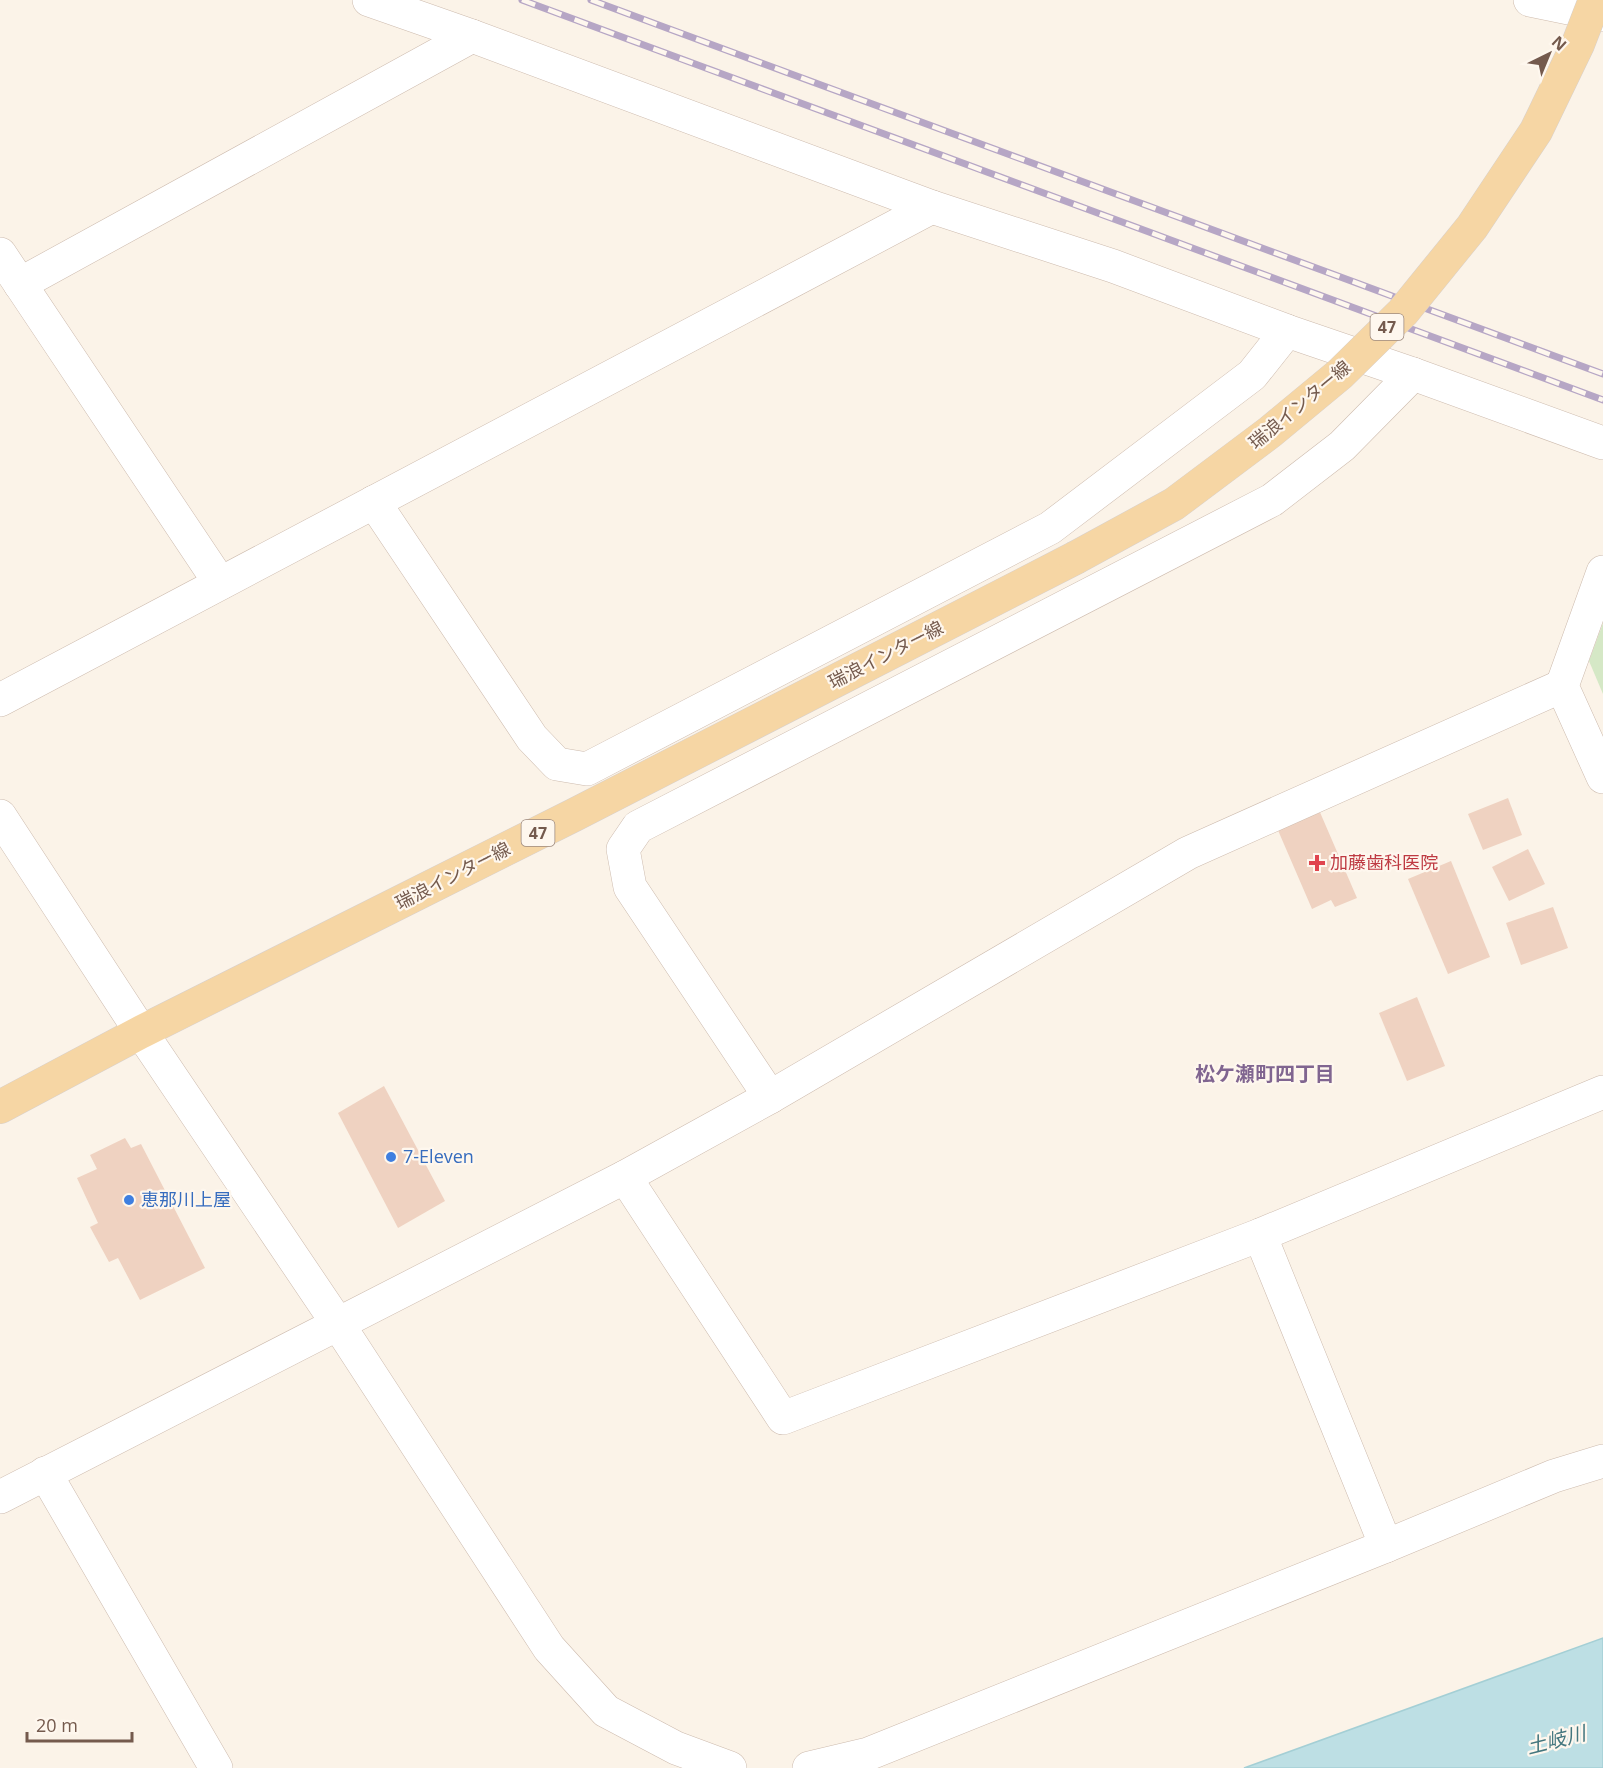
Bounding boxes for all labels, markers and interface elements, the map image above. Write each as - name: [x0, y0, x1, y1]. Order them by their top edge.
- north arrow: [1519, 24, 1579, 84]
- text: N: [1547, 31, 1571, 56]
- road number: 47: [1370, 314, 1404, 340]
- street label: 瑞浪インター線: [1243, 355, 1355, 454]
- street label: 瑞浪インター線: [824, 615, 947, 693]
- road number: 47: [522, 820, 554, 846]
- street label: 瑞浪インター線: [391, 836, 514, 914]
- place label: 加藤歯科医院: [1330, 850, 1438, 874]
- marker: 加藤歯科医院: [1308, 854, 1326, 872]
- district label: 松ケ瀬町四丁目: [1195, 1060, 1335, 1087]
- place label: 7-Eleven: [403, 1144, 474, 1168]
- marker: 7-Eleven: [384, 1150, 398, 1164]
- place label: 恵那川上屋: [141, 1187, 231, 1211]
- marker: 恵那川上屋: [122, 1193, 136, 1207]
- scale bar: [27, 1705, 132, 1743]
- text: 20 m: [36, 1713, 78, 1737]
- water label: 土岐川: [1524, 1719, 1590, 1760]

